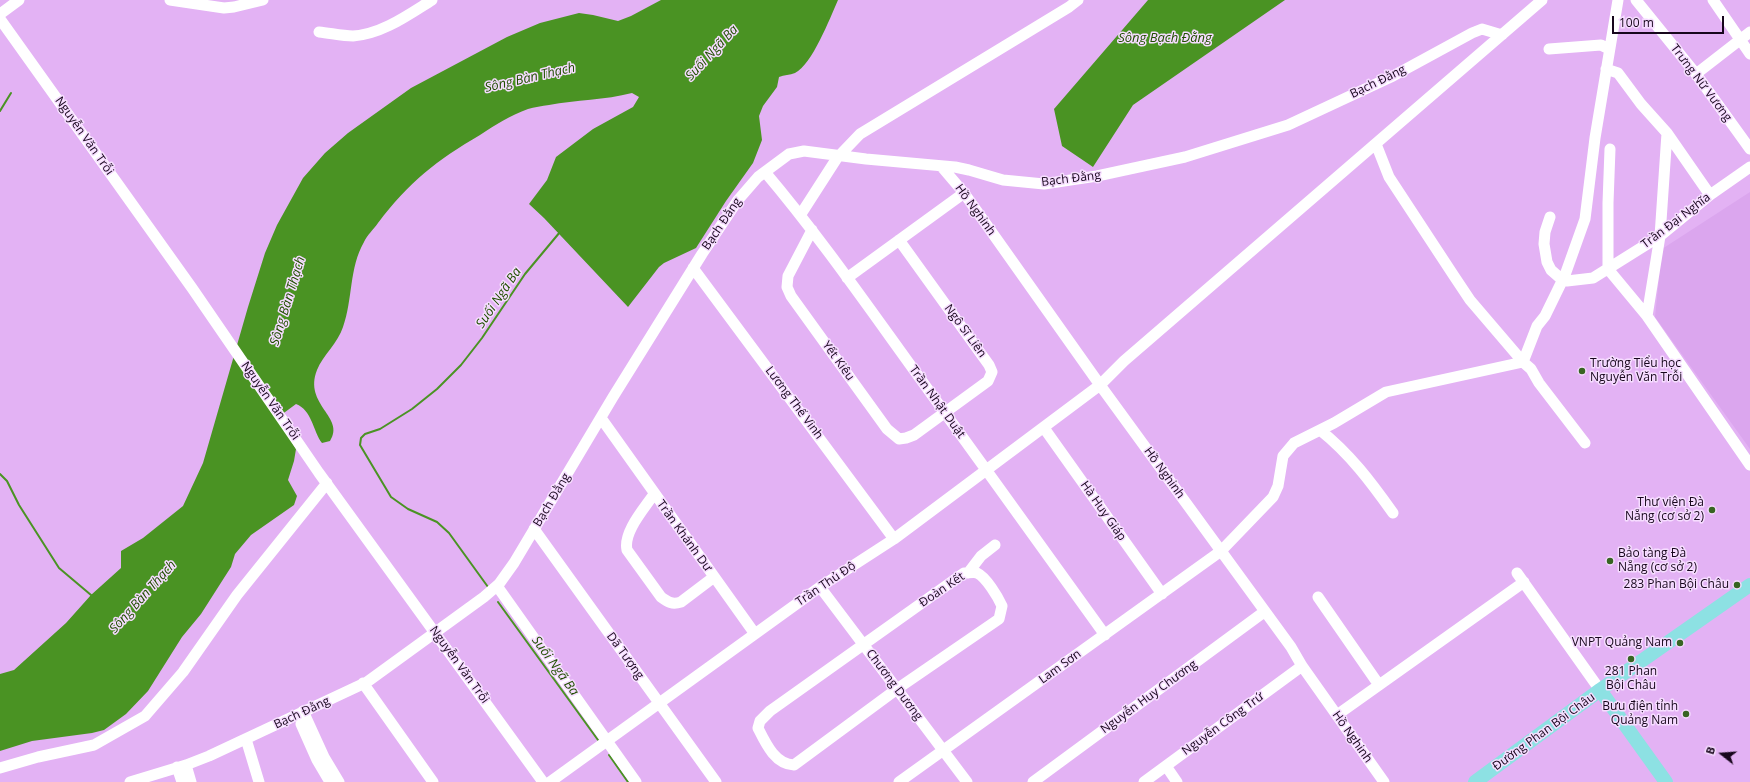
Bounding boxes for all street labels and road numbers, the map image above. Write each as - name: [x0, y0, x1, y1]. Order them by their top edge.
- street label: Trưng Nữ Vương: [1667, 42, 1735, 124]
- street label: Bạch Đằng: [1348, 62, 1408, 102]
- street label: Nguyễn Văn Trỗi: [52, 94, 116, 178]
- street label: Bạch Đằng: [1040, 168, 1102, 190]
- street label: Hồ Nghinh: [952, 182, 998, 238]
- street label: Trần Đại Nghĩa: [1639, 190, 1713, 252]
- street label: Bạch Đằng: [699, 195, 745, 253]
- street label: Ngô Sĩ Liên: [941, 302, 989, 360]
- street label: Yết Kiêu: [819, 338, 857, 384]
- street label: Nguyễn Văn Trỗi: [238, 359, 302, 443]
- street label: Trần Nhật Duật: [906, 363, 968, 441]
- street label: Lương Thế Vinh: [762, 364, 826, 442]
- street label: Hồ Nghinh: [1141, 445, 1187, 501]
- street label: Bạch Đằng: [530, 471, 574, 529]
- street label: Hà Huy Giáp: [1077, 478, 1129, 544]
- street label: Trần Khánh Dư: [653, 498, 715, 574]
- street label: Trần Thủ Độ: [793, 559, 859, 609]
- street label: Đoàn Kết: [917, 570, 967, 610]
- street label: Nguyễn Văn Trỗi: [426, 623, 492, 707]
- street label: Dã Tượng: [603, 630, 647, 682]
- street label: Chương Dương: [863, 647, 925, 723]
- street label: Lam Sơn: [1036, 647, 1084, 687]
- street label: Nguyễn Huy Chương: [1098, 657, 1200, 737]
- street label: Nguyễn Công Trứ: [1179, 690, 1267, 758]
- street label: Đường Phan Bội Châu: [1490, 690, 1598, 774]
- street label: Bạch Đằng: [272, 694, 332, 732]
- street label: Hồ Nghinh: [1329, 708, 1375, 766]

